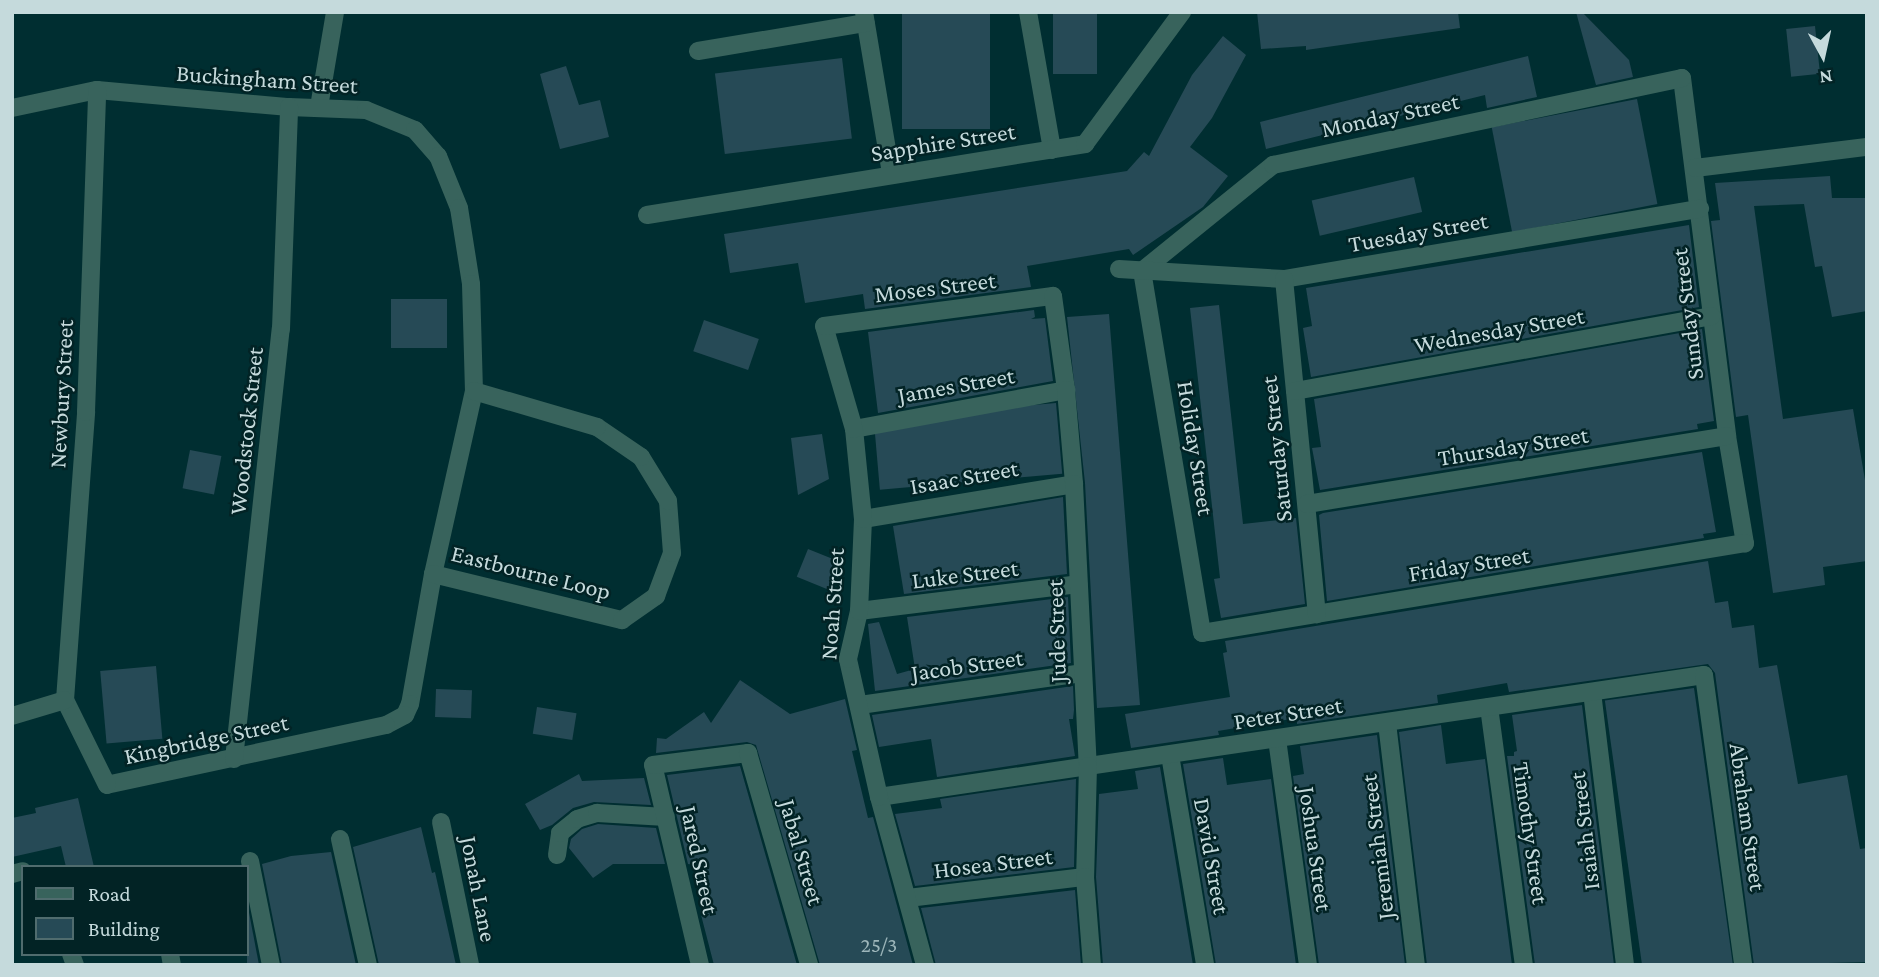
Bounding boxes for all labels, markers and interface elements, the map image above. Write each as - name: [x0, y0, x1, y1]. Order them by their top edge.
- north arrow: [1788, 21, 1858, 91]
- street label: Buckingham Street: [175, 58, 359, 100]
- text: N: [1818, 66, 1834, 89]
- street label: Monday Street: [1318, 86, 1462, 144]
- street label: Sapphire Street: [869, 116, 1017, 168]
- street label: Tuesday Street: [1346, 206, 1490, 258]
- street label: Sunday Street: [1665, 247, 1709, 381]
- street label: Moses Street: [873, 265, 997, 309]
- street label: Wednesday Street: [1412, 301, 1586, 359]
- street label: Newbury Street: [43, 319, 79, 469]
- street label: Woodstock Street: [223, 346, 269, 516]
- street label: James Street: [895, 361, 1017, 409]
- street label: Saturday Street: [1254, 375, 1298, 523]
- street label: Holiday Street: [1171, 379, 1221, 517]
- street label: Thursday Street: [1436, 420, 1590, 472]
- street label: Isaac Street: [908, 453, 1020, 501]
- street label: Eastbourne Loop: [448, 538, 614, 606]
- street label: Friday Street: [1407, 540, 1531, 588]
- street label: Noah Street: [814, 547, 850, 661]
- street label: Luke Street: [910, 553, 1020, 595]
- street label: Jude Street: [1040, 579, 1072, 683]
- street label: Jacob Street: [909, 643, 1025, 687]
- street label: Peter Street: [1232, 690, 1344, 736]
- street label: Kingbridge Street: [121, 708, 291, 770]
- street label: Abraham Street: [1723, 741, 1773, 893]
- street label: Timothy Street: [1507, 760, 1555, 906]
- street label: Isaiah Street: [1562, 770, 1606, 892]
- street label: Jeremiah Street: [1354, 773, 1400, 921]
- street label: Joshua Street: [1293, 785, 1339, 913]
- street label: Jabal Street: [773, 796, 831, 908]
- street label: David Street: [1188, 796, 1236, 916]
- street label: Jared Street: [674, 803, 726, 917]
- street label: Jonah Lane: [455, 834, 503, 944]
- street label: Hosea Street: [932, 841, 1054, 885]
- legend: [21, 865, 248, 956]
- text: Road: [88, 882, 131, 906]
- text: Building: [88, 917, 160, 941]
- house number: 25/3: [861, 932, 897, 958]

